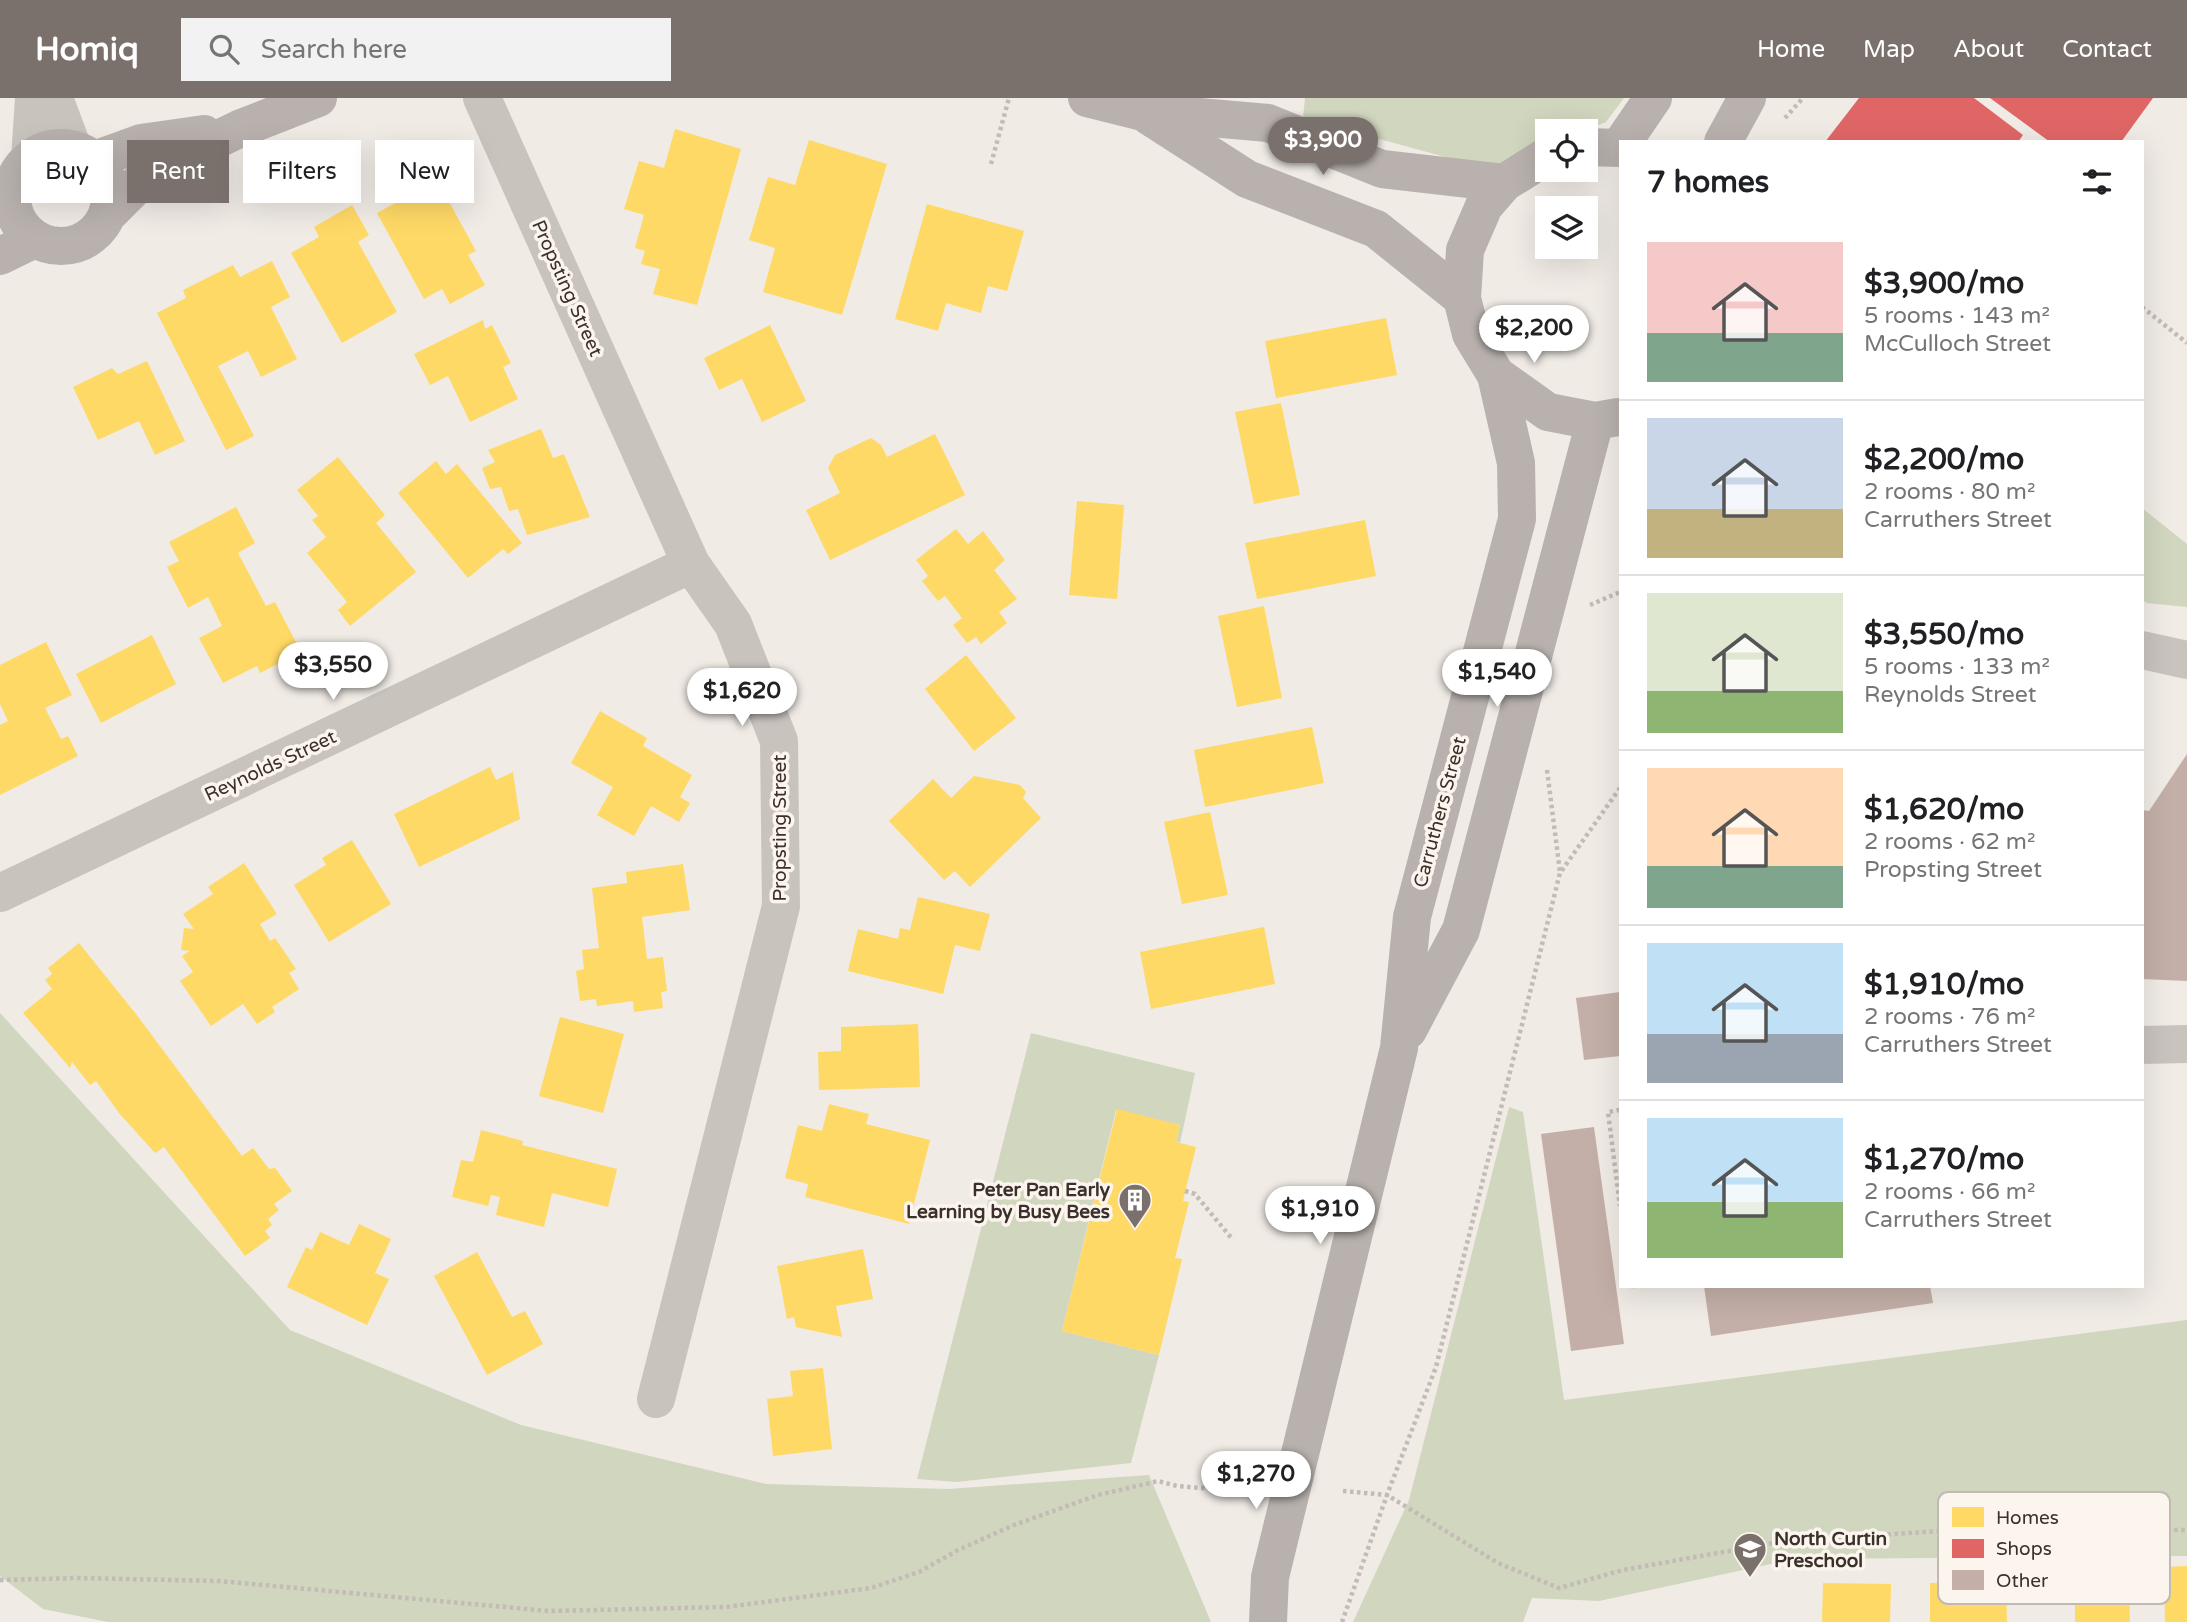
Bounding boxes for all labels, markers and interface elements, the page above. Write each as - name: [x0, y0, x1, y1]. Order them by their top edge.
- search box: [181, 18, 671, 81]
- text: Homiq: [35, 30, 139, 69]
- icon: search: [205, 30, 243, 68]
- text: Search here: [261, 34, 407, 65]
- text: Home: [1757, 35, 1825, 64]
- text: Map: [1863, 35, 1915, 64]
- text: About: [1953, 35, 2024, 64]
- text: Contact: [2062, 35, 2152, 64]
- pin: $3,900: [1266, 118, 1380, 177]
- map controls: [1535, 119, 1598, 259]
- button: locate: [1535, 119, 1598, 182]
- text: $3,900: [1284, 126, 1362, 154]
- chip: Buy: [21, 140, 113, 203]
- chip: Rent: [127, 140, 229, 203]
- chip: Filters: [243, 140, 361, 203]
- chip: New: [375, 140, 474, 203]
- icon: filters: [2078, 163, 2116, 201]
- text: 7 homes: [1647, 164, 1769, 201]
- button: layers: [1535, 196, 1598, 259]
- street label: Propsting Street: [527, 217, 607, 360]
- text: $3,900/mo: [1864, 265, 2024, 302]
- icon: home: [1703, 270, 1787, 354]
- text: 5 rooms · 143 m²: [1864, 302, 2050, 330]
- pin: $2,200: [1477, 306, 1591, 365]
- text: $2,200: [1495, 314, 1573, 342]
- text: McCulloch Street: [1864, 330, 2051, 358]
- text: $2,200/mo: [1864, 441, 2024, 478]
- icon: home: [1703, 446, 1787, 530]
- text: 2 rooms · 80 m²: [1864, 478, 2035, 506]
- text: Carruthers Street: [1864, 506, 2052, 534]
- text: $3,550/mo: [1864, 616, 2024, 653]
- icon: home: [1703, 621, 1787, 705]
- pin: $3,550: [276, 642, 390, 702]
- pin: $1,540: [1440, 650, 1554, 709]
- text: $3,550: [294, 651, 372, 679]
- text: 5 rooms · 133 m²: [1864, 653, 2050, 681]
- text: $1,540: [1458, 658, 1536, 686]
- pin: $1,620: [685, 668, 799, 728]
- text: $1,620: [703, 677, 781, 705]
- text: Reynolds Street: [1864, 681, 2037, 709]
- street label: Reynolds Street: [201, 726, 340, 806]
- street label: Carruthers Street: [1409, 734, 1471, 890]
- street label: Propsting Street: [769, 755, 791, 902]
- text: $1,620/mo: [1864, 791, 2024, 828]
- icon: home: [1703, 796, 1787, 880]
- text: 2 rooms · 62 m²: [1864, 828, 2035, 856]
- text: Propsting Street: [1864, 856, 2042, 884]
- text: $1,910/mo: [1864, 966, 2024, 1003]
- icon: home: [1703, 971, 1787, 1055]
- text: 2 rooms · 76 m²: [1864, 1003, 2035, 1031]
- text: Carruthers Street: [1864, 1031, 2052, 1059]
- text: $1,270/mo: [1864, 1141, 2024, 1178]
- icon: home: [1703, 1146, 1787, 1230]
- text: 2 rooms · 66 m²: [1864, 1178, 2035, 1206]
- place label: Peter Pan Early Learning by Busy Bees: [906, 1179, 1111, 1224]
- building icon: Peter Pan Early Learning by Busy Bees: [1116, 1181, 1154, 1230]
- pin: $1,910: [1263, 1186, 1377, 1246]
- text: $1,910: [1281, 1195, 1359, 1223]
- text: Carruthers Street: [1864, 1206, 2052, 1234]
- pin: $1,270: [1199, 1452, 1313, 1511]
- text: $1,270: [1217, 1460, 1295, 1488]
- legend: [1938, 1492, 2170, 1604]
- text: Homes: [1996, 1507, 2059, 1529]
- place label: North Curtin Preschool: [1774, 1528, 1887, 1572]
- school or university icon: North Curtin Preschool: [1731, 1530, 1769, 1579]
- text: Shops: [1996, 1538, 2052, 1560]
- text: Other: [1996, 1570, 2049, 1592]

